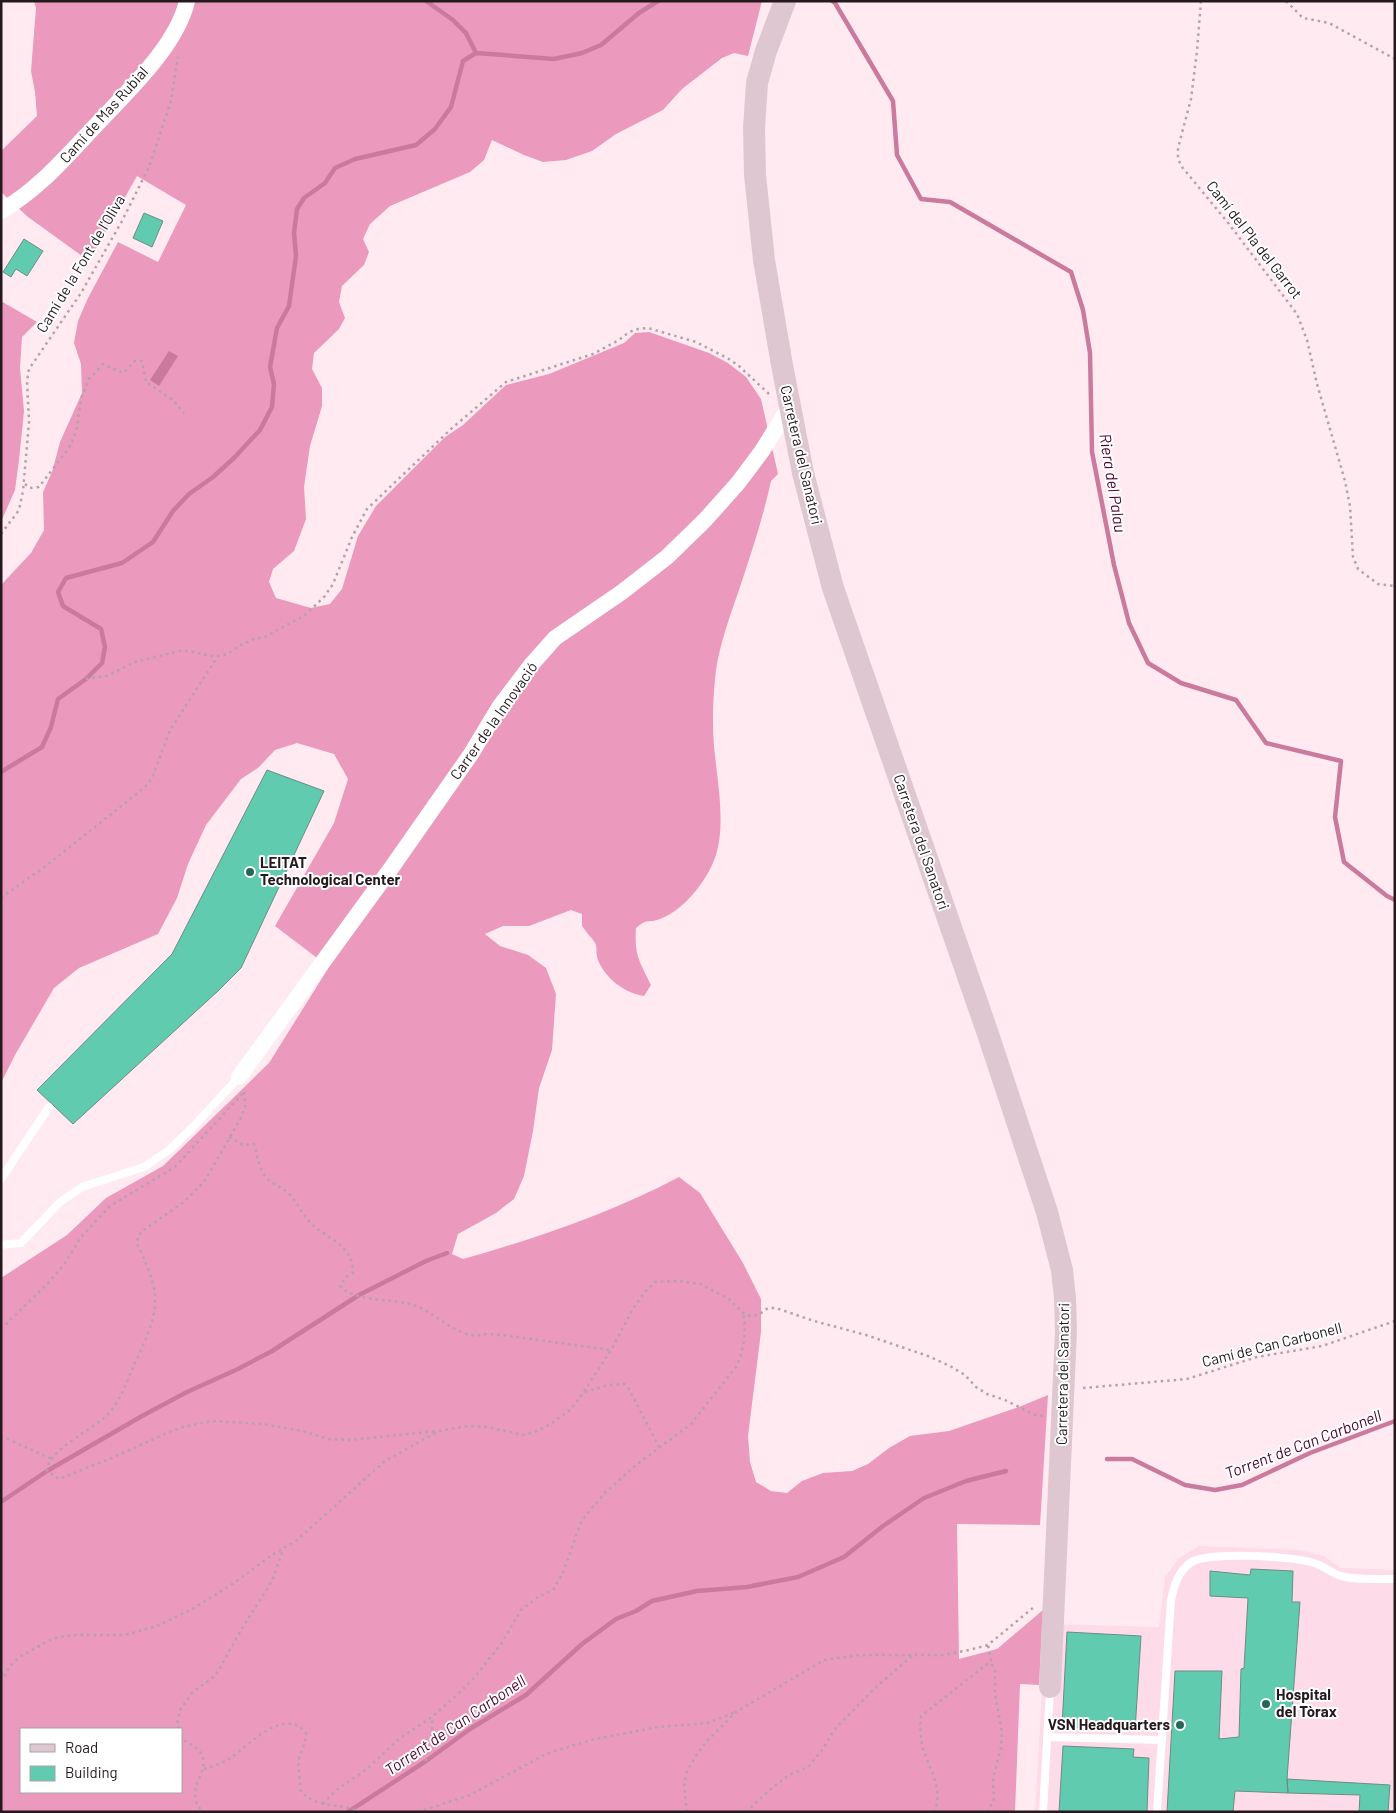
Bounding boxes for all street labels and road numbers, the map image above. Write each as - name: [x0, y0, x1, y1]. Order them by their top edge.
- street label: Camí de Mas Rubial: [55, 62, 151, 166]
- street label: Camí del Pla del Garrot: [1203, 177, 1306, 302]
- street label: Camí de la Font de l'Oliva: [32, 192, 128, 335]
- street label: Carretera del Sanatori: [777, 383, 827, 526]
- street label: Carrer de la Innovació: [446, 658, 541, 783]
- street label: Carretera del Sanatori: [890, 772, 954, 912]
- street label: Carretera del Sanatori: [1052, 1303, 1072, 1445]
- street label: Camí de Can Carbonell: [1200, 1318, 1344, 1370]

